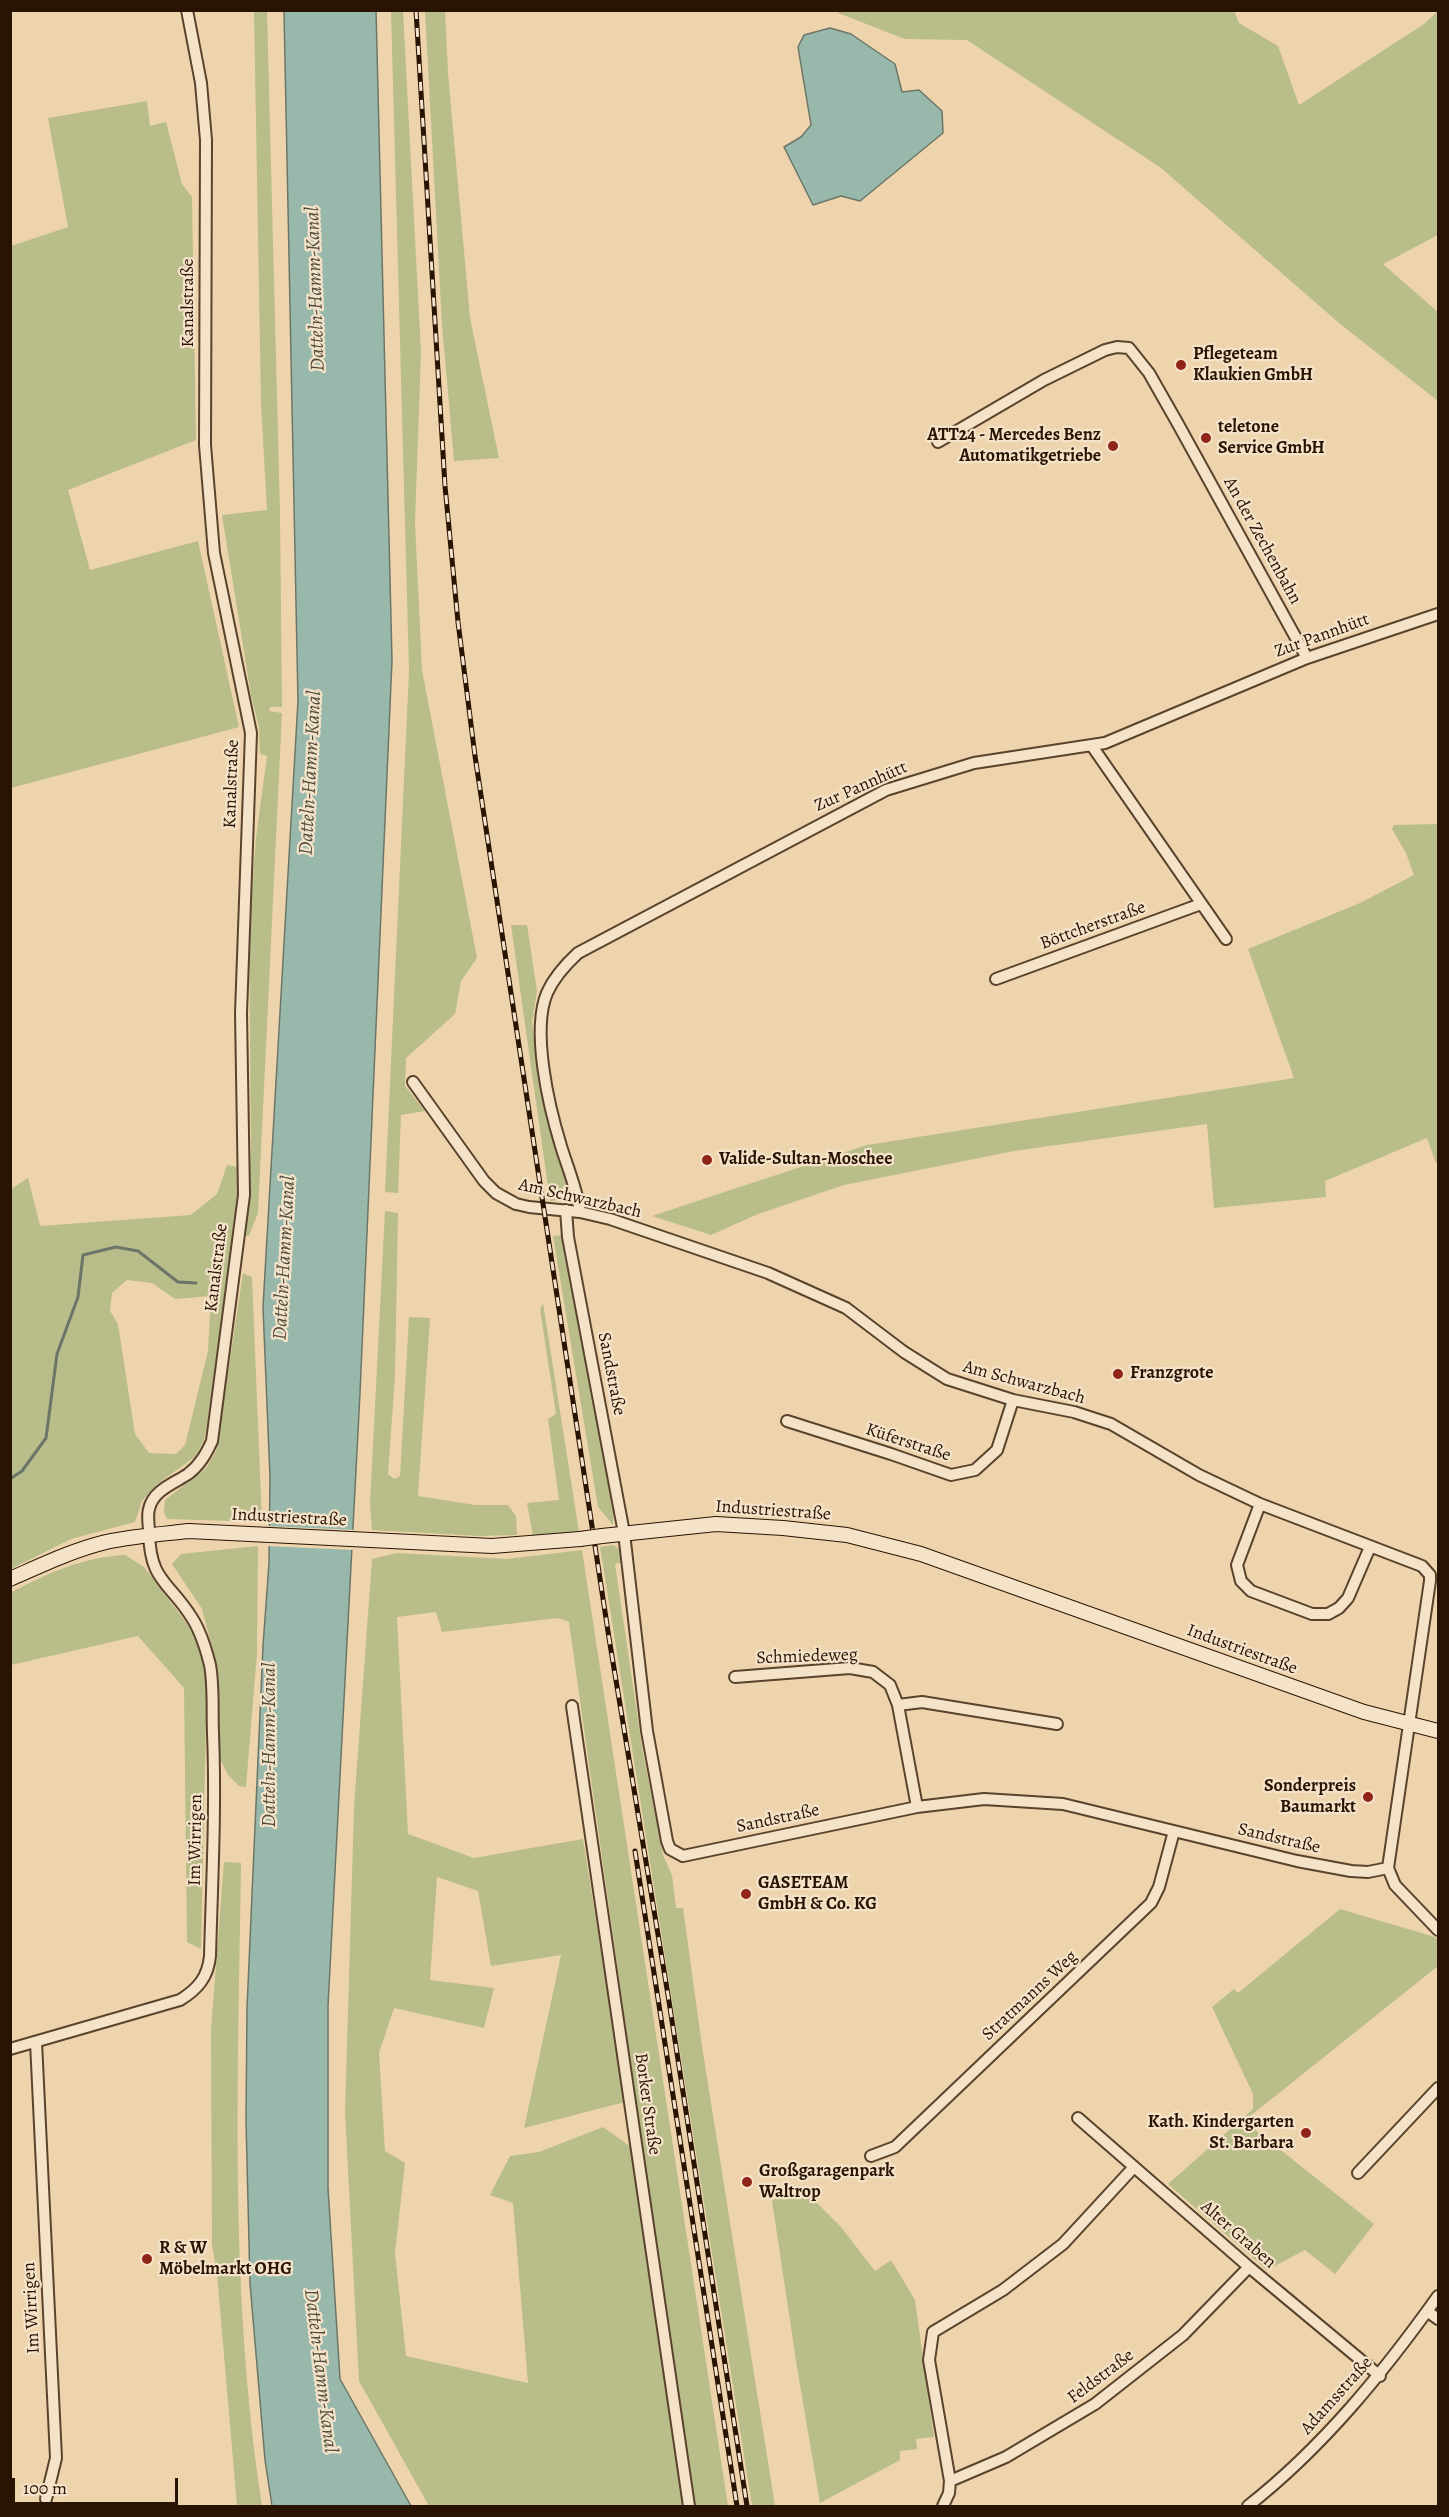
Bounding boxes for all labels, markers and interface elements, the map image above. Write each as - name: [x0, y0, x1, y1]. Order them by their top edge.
- water label: Datteln-Hamm-Kanal: [301, 206, 331, 372]
- street label: Kanalstraße: [178, 258, 200, 348]
- place label: Pflegeteam Klaukien GmbH: [1193, 344, 1313, 386]
- marker: Pflegeteam Klaukien GmbH: [1174, 358, 1188, 372]
- place label: teletone Service GmbH: [1218, 417, 1325, 460]
- place label: ATT24 - Mercedes Benz Automatikgetriebe: [927, 425, 1101, 468]
- marker: teletone Service GmbH: [1199, 431, 1213, 445]
- marker: ATT24 - Mercedes Benz Automatikgetriebe: [1106, 439, 1120, 453]
- street label: An der Zechenbahn: [1218, 474, 1306, 608]
- street label: Zur Pannhütt: [1272, 609, 1372, 663]
- water label: Datteln-Hamm-Kanal: [295, 690, 327, 856]
- street label: Kanalstraße: [220, 739, 244, 829]
- street label: Zur Pannhütt: [811, 757, 911, 817]
- street label: Böttcherstraße: [1037, 897, 1149, 955]
- place label: Valide-Sultan-Moschee: [719, 1149, 892, 1171]
- marker: Valide-Sultan-Moschee: [700, 1153, 714, 1167]
- street label: Am Schwarzbach: [516, 1174, 644, 1224]
- water label: Datteln-Hamm-Kanal: [269, 1175, 301, 1341]
- street label: Kanalstraße: [201, 1222, 233, 1314]
- street label: Sandstraße: [592, 1331, 630, 1417]
- street label: Am Schwarzbach: [961, 1356, 1087, 1410]
- place label: Franzgrote: [1130, 1363, 1213, 1385]
- marker: Franzgrote: [1111, 1367, 1125, 1381]
- street label: Küferstraße: [863, 1419, 953, 1467]
- street label: Industriestraße: [714, 1496, 832, 1526]
- street label: Industriestraße: [231, 1504, 347, 1532]
- street label: Industriestraße: [1184, 1620, 1300, 1680]
- street label: Schmiedeweg: [756, 1644, 858, 1670]
- water label: Datteln-Hamm-Kanal: [258, 1663, 282, 1827]
- place label: Sonderpreis Baumarkt: [1264, 1776, 1356, 1818]
- marker: Sonderpreis Baumarkt: [1361, 1790, 1375, 1804]
- street label: Im Wirrigen: [184, 1794, 208, 1886]
- street label: Sandstraße: [735, 1800, 821, 1838]
- street label: Sandstraße: [1236, 1819, 1322, 1859]
- place label: GASETEAM GmbH & Co. KG: [758, 1873, 877, 1916]
- marker: GASETEAM GmbH & Co. KG: [739, 1887, 753, 1901]
- street label: Stratmanns Weg: [978, 1946, 1082, 2046]
- street label: Borker Straße: [629, 2052, 665, 2156]
- place label: Kath. Kindergarten St. Barbara: [1148, 2112, 1294, 2154]
- marker: Kath. Kindergarten St. Barbara: [1299, 2126, 1313, 2140]
- place label: Großgaragenpark Waltrop: [759, 2161, 894, 2204]
- marker: Großgaragenpark Waltrop: [740, 2175, 754, 2189]
- street label: Alter Graben: [1196, 2196, 1280, 2274]
- place label: R & W Möbelmarkt OHG: [159, 2238, 292, 2280]
- marker: R & W Möbelmarkt OHG: [140, 2252, 154, 2266]
- street label: Im Wirrigen: [19, 2262, 45, 2354]
- water label: Datteln-Hamm-Kanal: [298, 2288, 342, 2454]
- street label: Feldstraße: [1064, 2345, 1138, 2409]
- street label: Adamsstraße: [1296, 2353, 1378, 2439]
- scale bar: [15, 2466, 182, 2504]
- text: 100 m: [23, 2476, 67, 2500]

